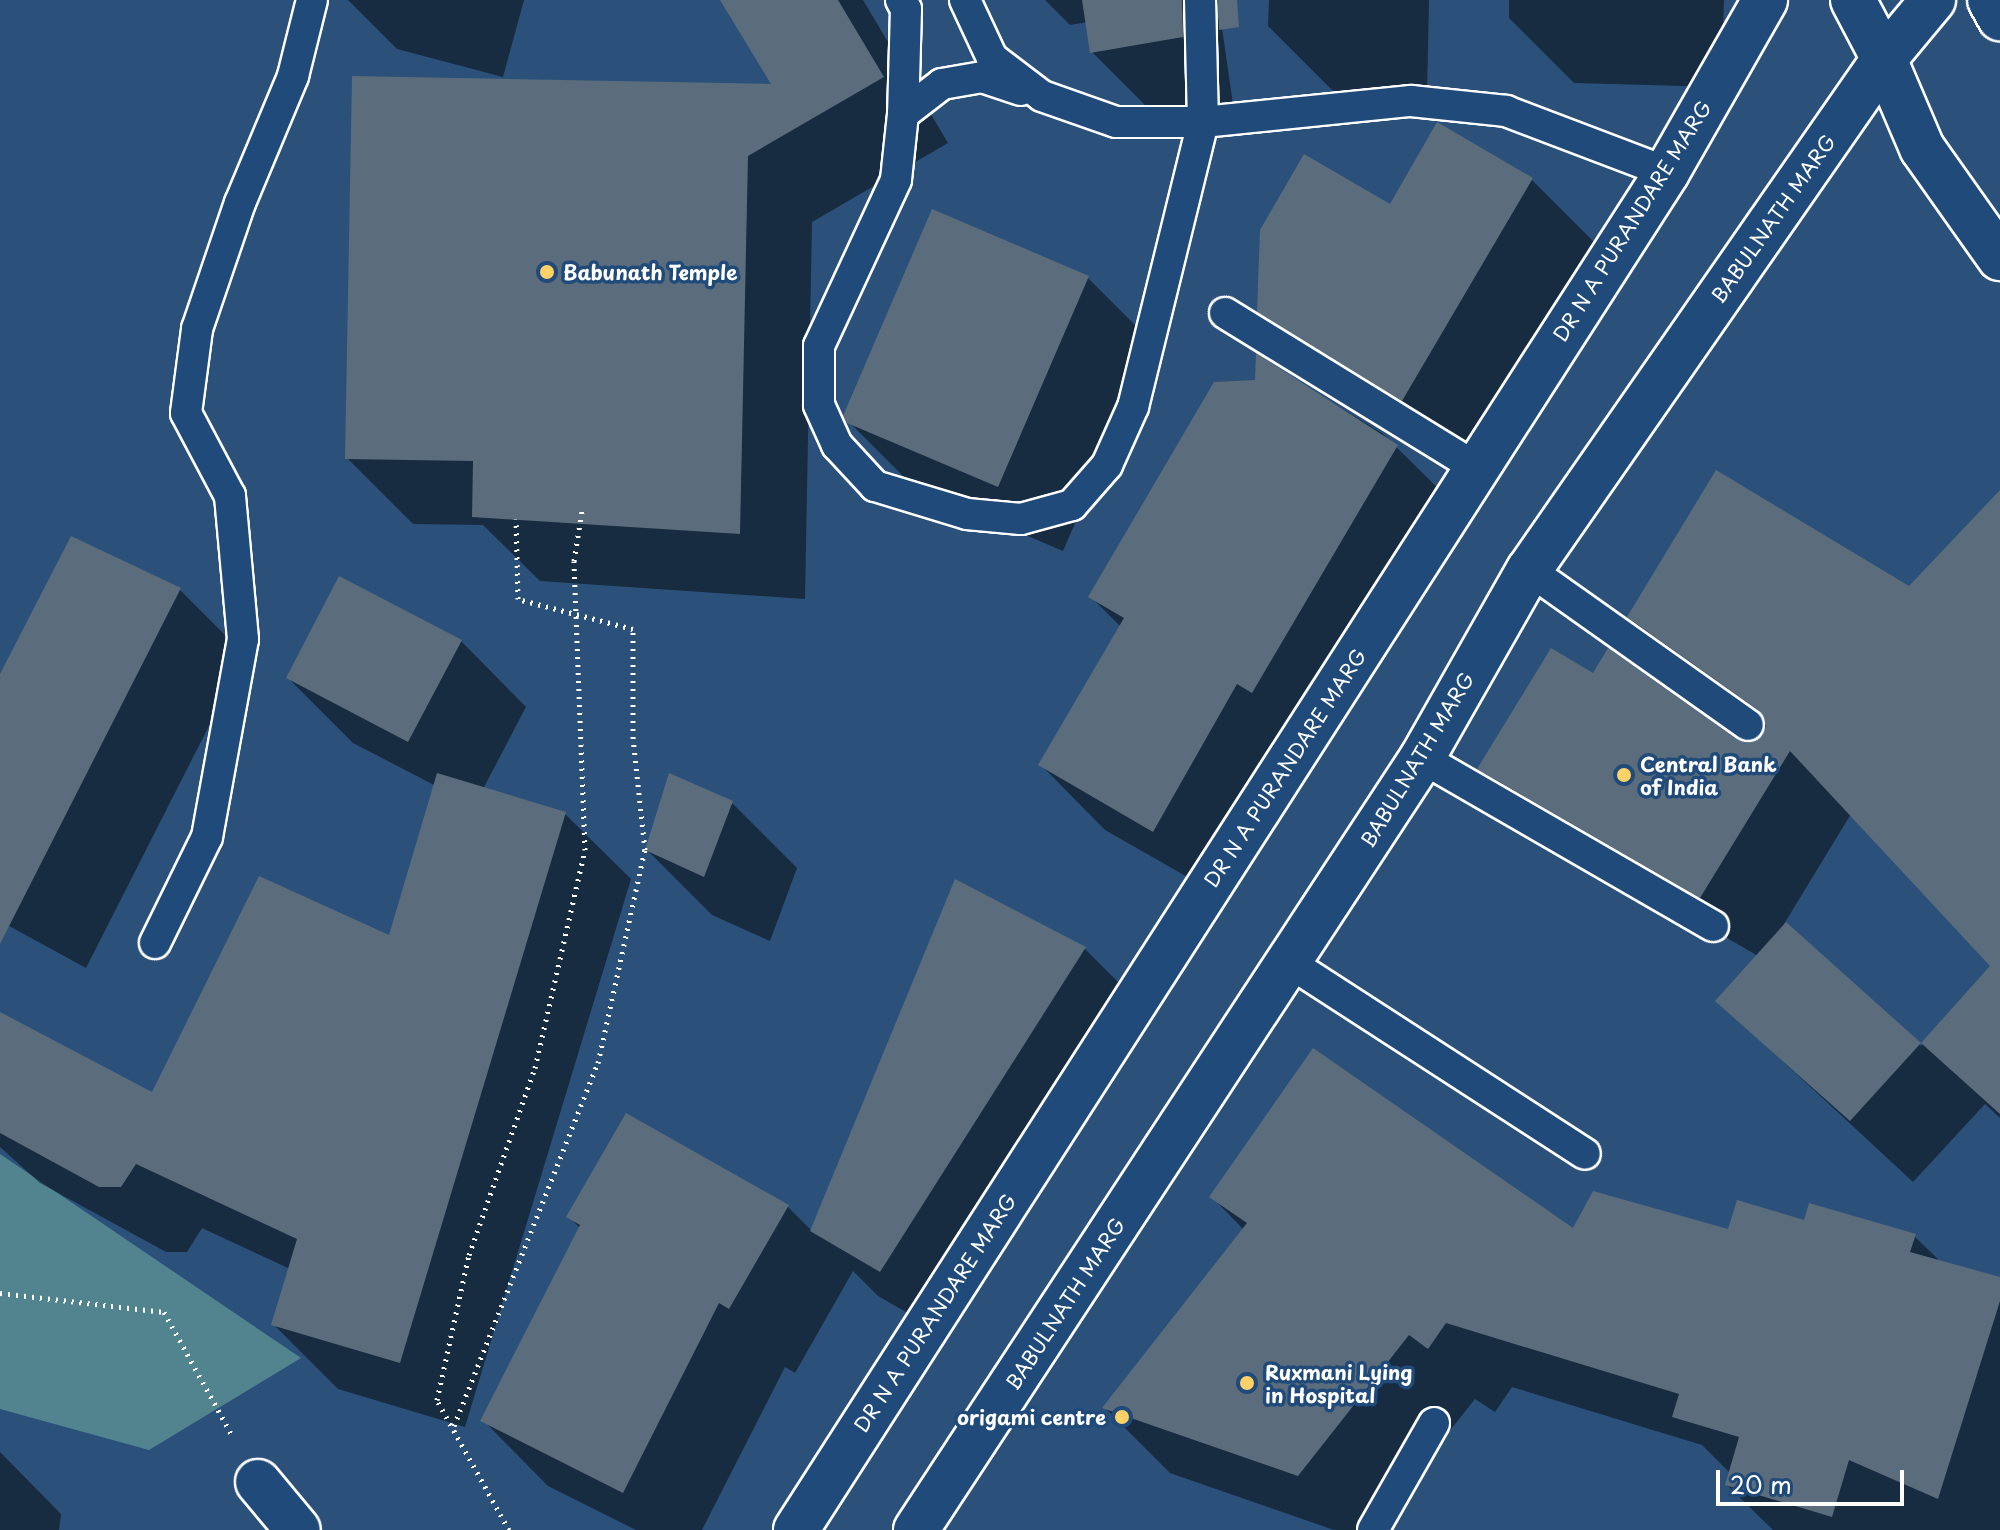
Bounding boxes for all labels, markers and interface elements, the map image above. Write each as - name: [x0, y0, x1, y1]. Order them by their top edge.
- street label: DR N A PURANDARE MARG: [1546, 94, 1718, 348]
- street label: BABULNATH MARG: [1706, 130, 1840, 308]
- place label: Babunath Temple: [563, 260, 738, 284]
- marker: Babunath Temple: [538, 263, 556, 281]
- street label: DR N A PURANDARE MARG: [1197, 642, 1373, 894]
- street label: BABULNATH MARG: [1355, 668, 1479, 852]
- place label: Central Bank of India: [1640, 752, 1777, 799]
- marker: Central Bank of India: [1615, 766, 1633, 784]
- street label: DR N A PURANDARE MARG: [847, 1187, 1023, 1439]
- street label: BABULNATH MARG: [1000, 1214, 1130, 1394]
- place label: Ruxmani Lying in Hospital: [1265, 1360, 1413, 1407]
- marker: Ruxmani Lying in Hospital: [1236, 1372, 1258, 1394]
- place label: origami centre: [957, 1405, 1106, 1429]
- marker: origami centre: [1113, 1408, 1131, 1426]
- scale bar: [1720, 1454, 1908, 1504]
- text: 20 m: [1730, 1466, 1792, 1502]

